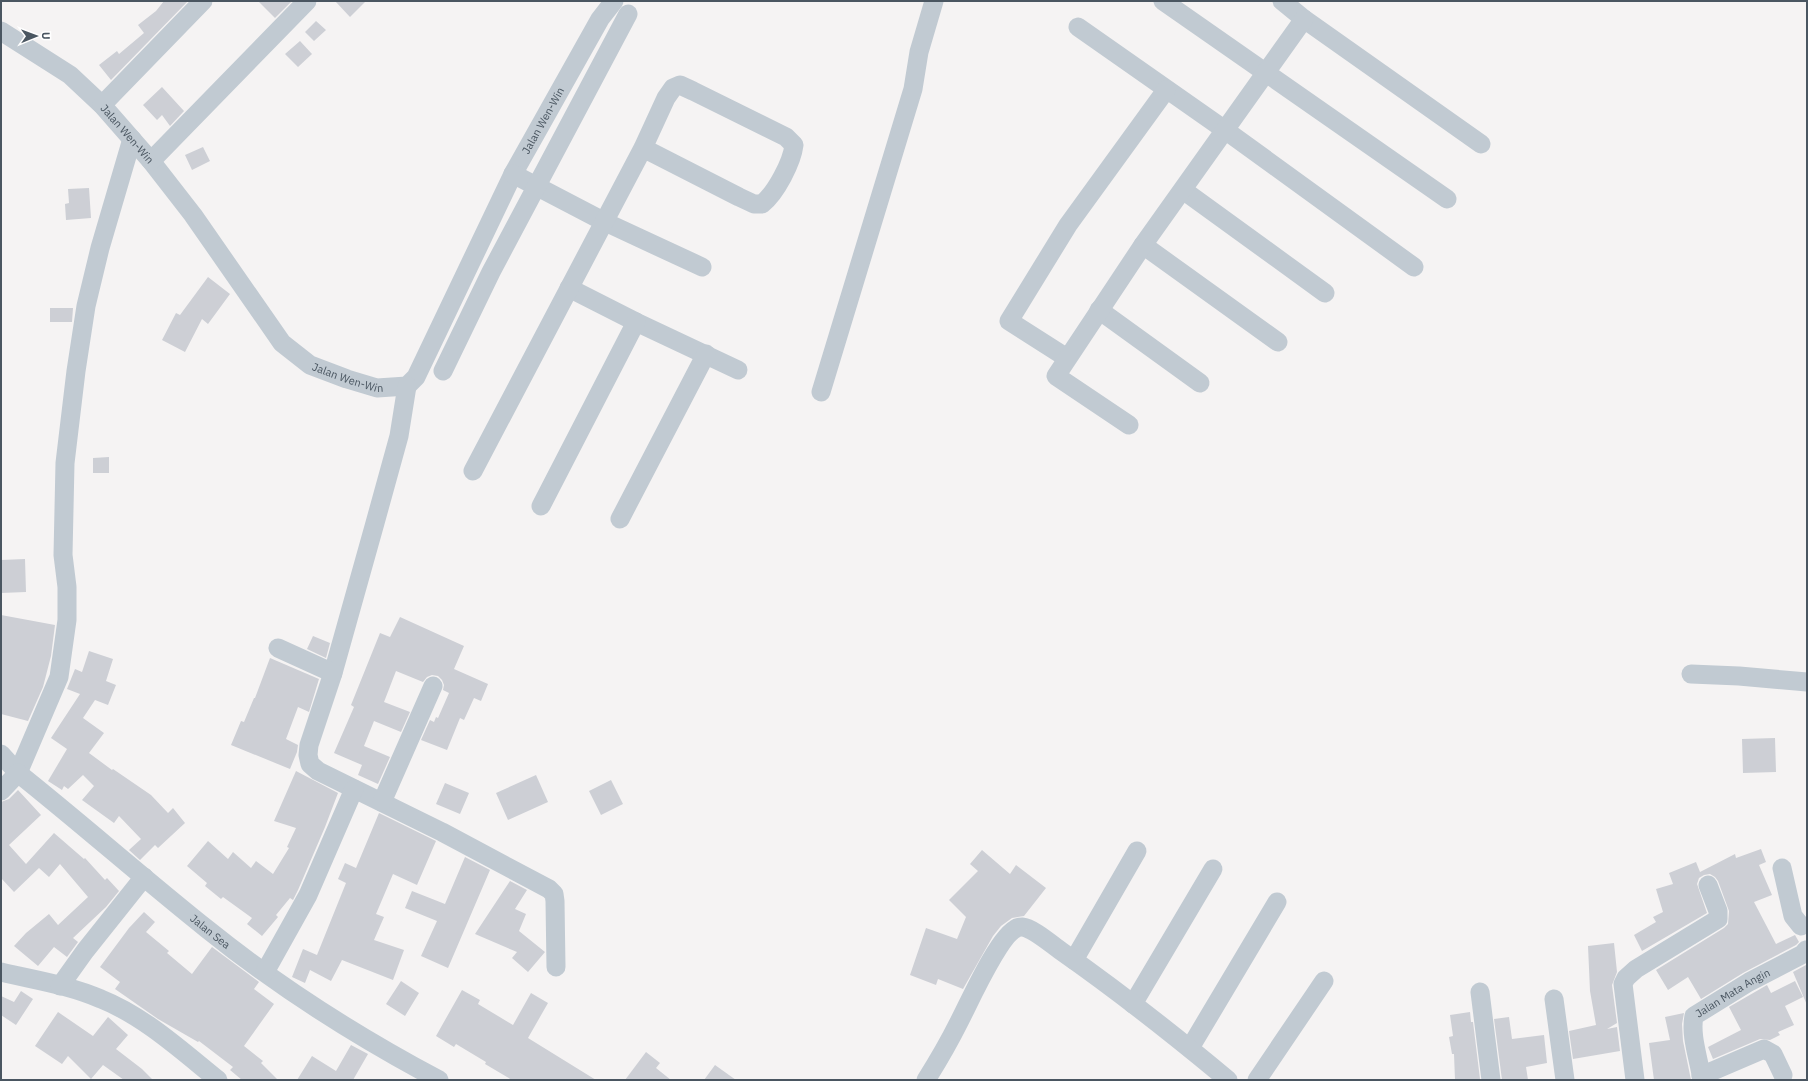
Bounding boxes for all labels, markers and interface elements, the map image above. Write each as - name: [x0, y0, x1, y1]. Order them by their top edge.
- north arrow: [16, 16, 56, 56]
- text: U: [39, 32, 53, 40]
- street label: Jalan Wen-Win: [519, 85, 567, 156]
- street label: Jalan Wen-Win: [98, 101, 157, 166]
- street label: Jalan Wen-Win: [310, 359, 384, 395]
- street label: Jalan Sea: [187, 911, 233, 952]
- street label: Jalan Mata Angin: [1693, 965, 1772, 1020]

